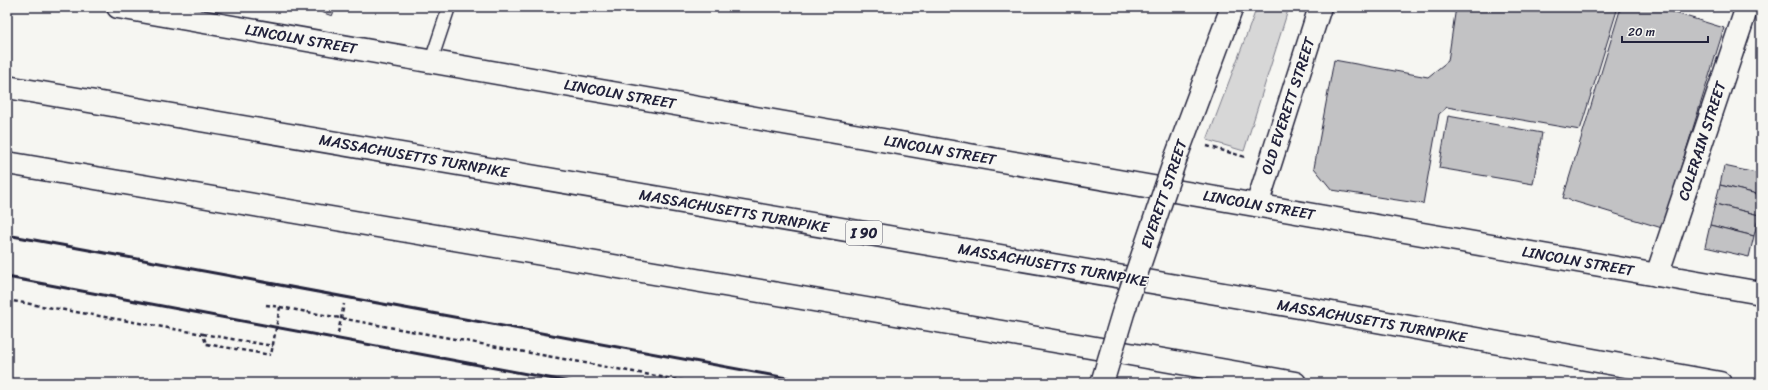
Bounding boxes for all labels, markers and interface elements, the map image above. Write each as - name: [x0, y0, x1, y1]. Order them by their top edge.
- street label: LINCOLN STREET: [243, 16, 360, 62]
- scale bar: [1622, 18, 1708, 44]
- text: 20 m: [1628, 21, 1655, 43]
- street label: OLD EVERETT STREET: [1254, 32, 1323, 178]
- street label: LINCOLN STREET: [562, 71, 679, 117]
- street label: COLERAIN STREET: [1671, 77, 1734, 204]
- street label: MASSACHUSETTS TURNPIKE: [317, 127, 513, 186]
- street label: LINCOLN STREET: [882, 127, 999, 173]
- street label: EVERETT STREET: [1133, 135, 1195, 252]
- street label: MASSACHUSETTS TURNPIKE: [637, 182, 833, 241]
- street label: LINCOLN STREET: [1201, 182, 1318, 228]
- road number: I 90: [846, 221, 882, 245]
- street label: MASSACHUSETTS TURNPIKE: [956, 236, 1152, 295]
- street label: LINCOLN STREET: [1520, 238, 1637, 284]
- street label: MASSACHUSETTS TURNPIKE: [1275, 292, 1471, 351]

